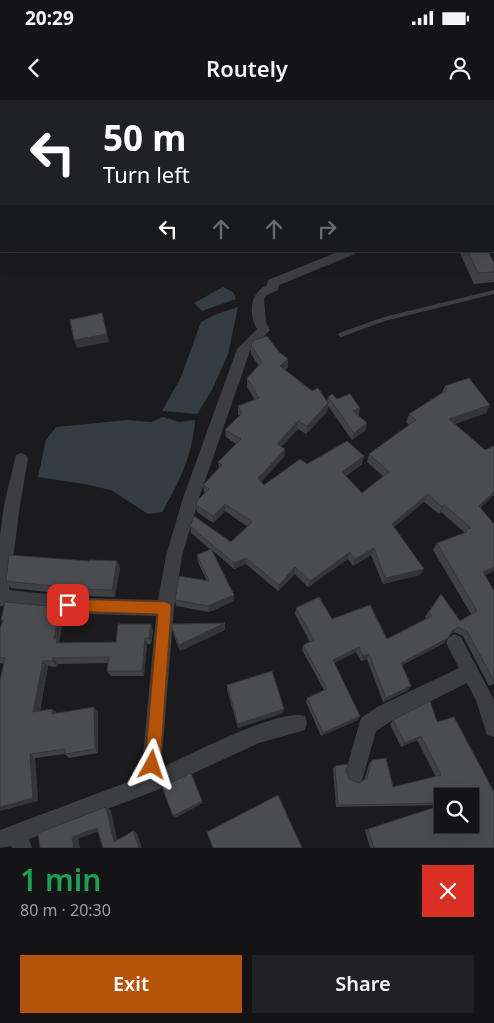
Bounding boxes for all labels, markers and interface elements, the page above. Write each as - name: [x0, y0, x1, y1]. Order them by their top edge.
- text: 20:29: [25, 5, 74, 31]
- text: Routely: [206, 53, 288, 83]
- icon: back: [20, 54, 48, 82]
- icon: person: [446, 54, 474, 82]
- text: 50 m: [103, 114, 186, 161]
- icon: left: [20, 120, 85, 185]
- text: Turn left: [103, 159, 190, 189]
- icon: left: [154, 215, 182, 243]
- icon: ahead: [207, 215, 235, 243]
- icon: ahead: [260, 215, 288, 243]
- icon: right: [313, 215, 341, 243]
- pin: [47, 584, 89, 626]
- icon: arrive: [54, 591, 82, 619]
- position arrow: [125, 738, 177, 790]
- map controls: [434, 788, 479, 833]
- button: search: [434, 788, 479, 833]
- text: 1 min: [20, 859, 101, 900]
- button: close: [422, 865, 474, 917]
- text: 80 m · 20:30: [20, 899, 111, 921]
- button: Exit: [20, 955, 242, 1013]
- button: Share: [252, 955, 474, 1013]

